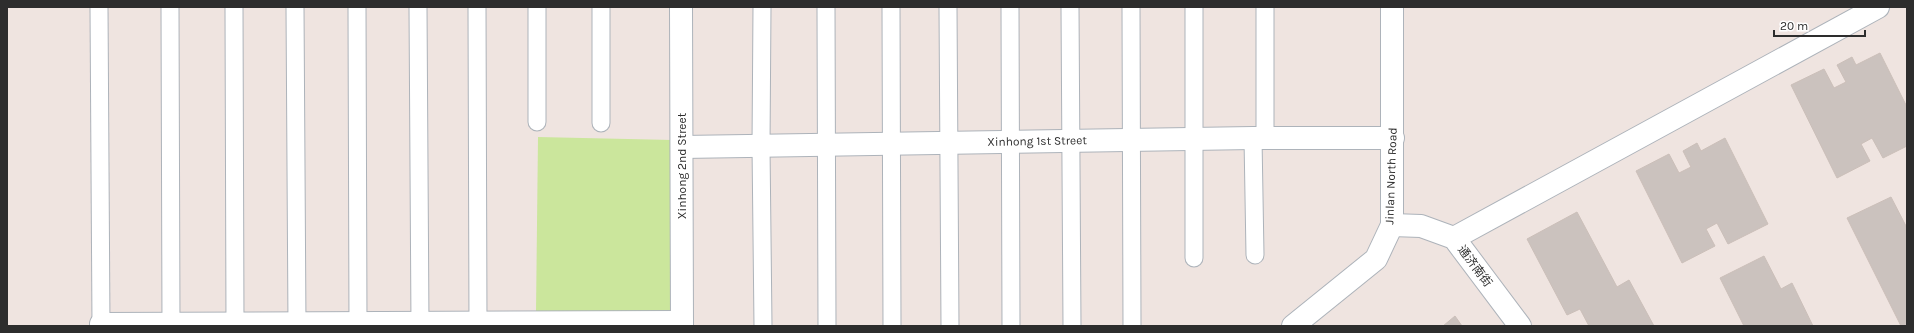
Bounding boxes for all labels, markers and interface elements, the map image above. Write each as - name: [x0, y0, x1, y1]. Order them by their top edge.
- scale bar: [1774, 12, 1865, 38]
- text: 20 m: [1780, 19, 1808, 33]
- street label: Xinhong 2nd Street: [675, 112, 689, 219]
- street label: Jinlan North Road: [1382, 127, 1400, 225]
- street label: Xinhong 1st Street: [987, 133, 1087, 149]
- street label: 通济南街: [1455, 243, 1495, 289]

